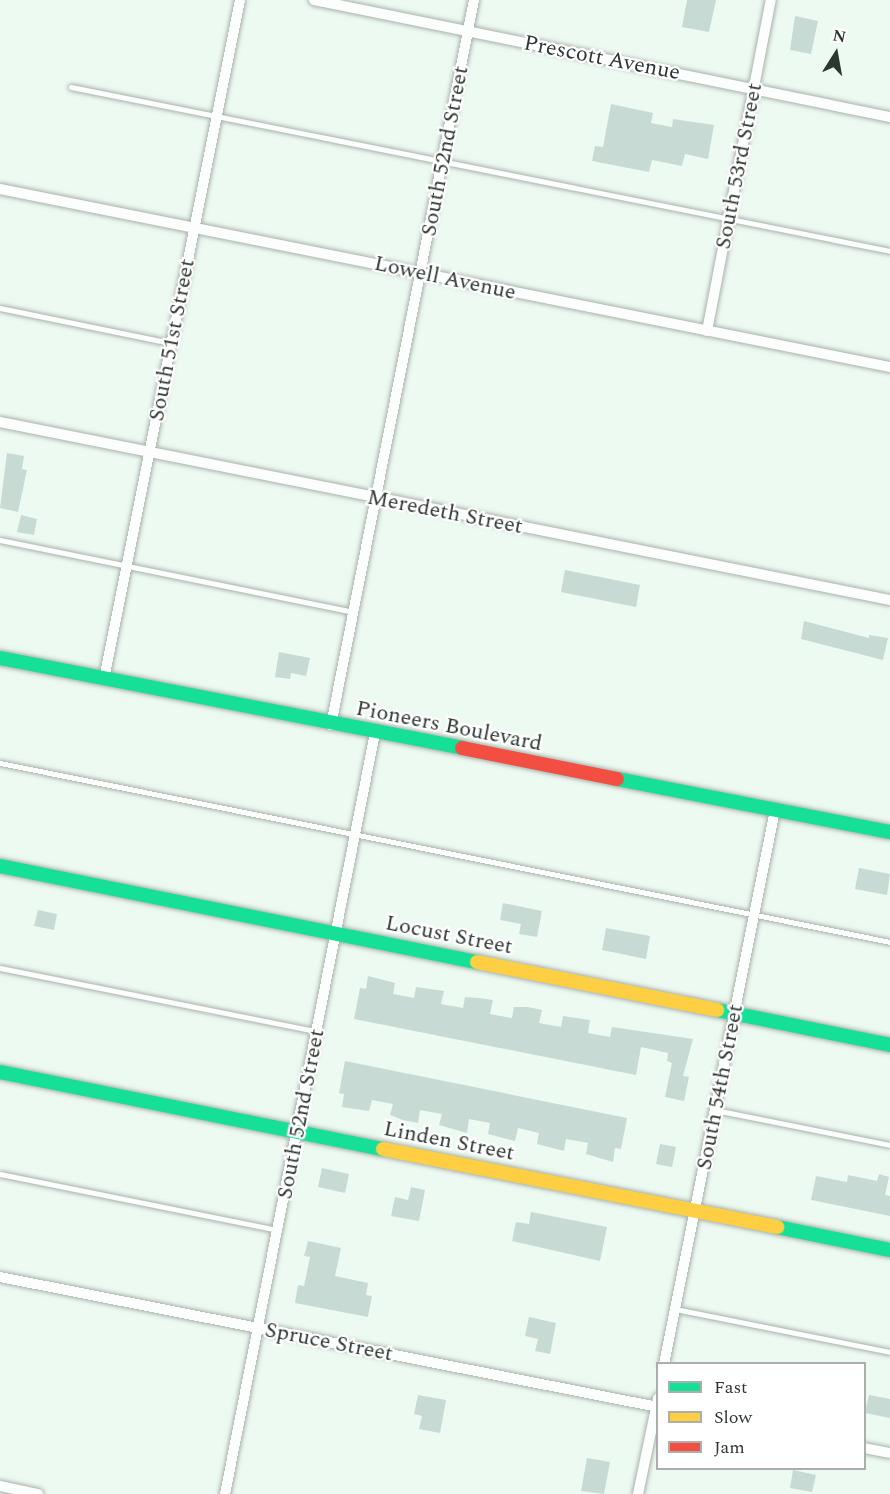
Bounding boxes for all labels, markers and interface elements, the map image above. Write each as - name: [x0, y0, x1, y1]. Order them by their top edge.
- text: N: [831, 23, 848, 49]
- north arrow: [806, 24, 866, 84]
- street label: Prescott Avenue: [522, 30, 682, 86]
- street label: South 52nd Street: [416, 64, 474, 238]
- street label: South 53rd Street: [710, 81, 768, 251]
- street label: Lowell Avenue: [372, 250, 518, 306]
- street label: South 51st Street: [143, 257, 201, 423]
- street label: Meredeth Street: [365, 484, 525, 540]
- street label: Pioneers Boulevard: [354, 695, 544, 757]
- street label: Locust Street: [383, 910, 515, 960]
- street label: South 54th Street: [691, 1002, 749, 1172]
- street label: South 52nd Street: [272, 1027, 330, 1201]
- street label: Linden Street: [381, 1115, 517, 1167]
- street label: Spruce Street: [263, 1317, 395, 1367]
- legend: [656, 1362, 866, 1470]
- text: Fast: [714, 1374, 747, 1401]
- text: Slow: [714, 1404, 752, 1431]
- text: Jam: [714, 1434, 745, 1461]

